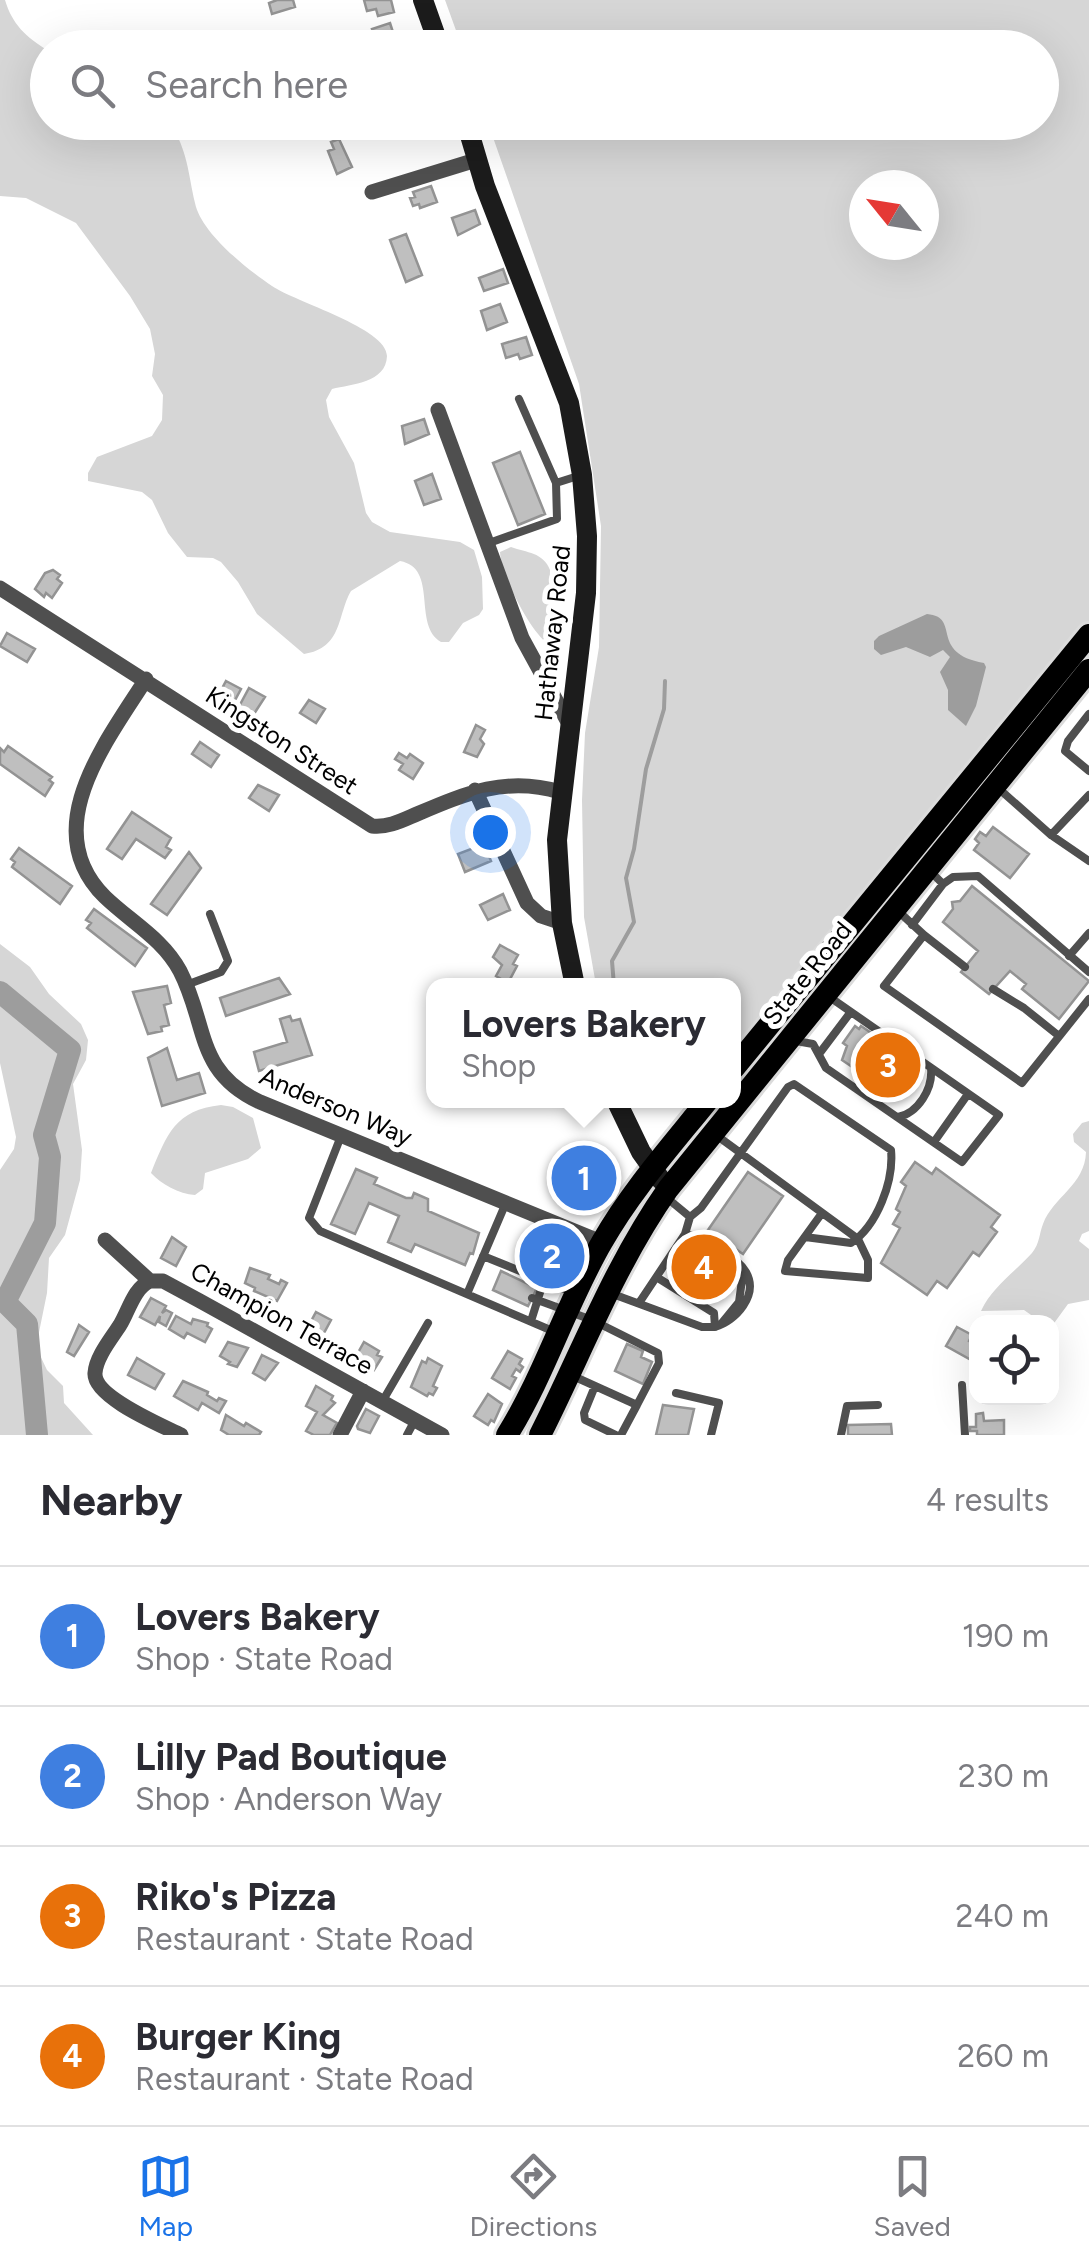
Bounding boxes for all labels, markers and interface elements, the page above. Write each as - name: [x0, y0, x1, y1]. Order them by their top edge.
- search box: [30, 30, 1059, 140]
- icon: search: [65, 58, 120, 113]
- text: Search here: [145, 62, 348, 108]
- north arrow: [849, 170, 939, 260]
- street label: Hathaway Road: [528, 544, 576, 722]
- street label: Kingston Street: [200, 680, 364, 800]
- your location: [465, 807, 516, 858]
- street label: State Road: [756, 915, 858, 1031]
- popup: [426, 978, 741, 1108]
- text: Lovers Bakery: [461, 1001, 706, 1047]
- pin: 3: [856, 1028, 920, 1102]
- text: Shop: [461, 1047, 536, 1085]
- street label: Anderson Way: [255, 1060, 417, 1152]
- pin: 1: [552, 1140, 616, 1216]
- pin: 2: [520, 1218, 584, 1294]
- pin: 4: [672, 1230, 736, 1304]
- street label: Champion Terrace: [186, 1255, 378, 1381]
- map controls: [969, 1315, 1059, 1405]
- button: locate: [969, 1315, 1059, 1405]
- text: Nearby: [40, 1475, 182, 1526]
- text: 4 results: [926, 1481, 1049, 1519]
- text: Lovers Bakery: [135, 1594, 380, 1640]
- text: 1: [66, 1617, 79, 1655]
- text: 190 m: [962, 1617, 1049, 1655]
- text: Shop · State Road: [135, 1640, 393, 1678]
- text: Lilly Pad Boutique: [135, 1734, 447, 1780]
- text: 2: [63, 1757, 82, 1795]
- text: 230 m: [958, 1757, 1049, 1795]
- text: Shop · Anderson Way: [135, 1780, 442, 1818]
- text: Riko's Pizza: [135, 1874, 336, 1920]
- text: 3: [64, 1897, 81, 1935]
- text: 240 m: [956, 1897, 1049, 1935]
- text: Restaurant · State Road: [135, 1920, 474, 1958]
- text: Burger King: [135, 2014, 341, 2060]
- text: 4: [62, 2037, 83, 2075]
- text: 260 m: [957, 2037, 1049, 2075]
- text: Restaurant · State Road: [135, 2060, 474, 2098]
- tab: Map: [138, 2149, 193, 2243]
- tab: Directions: [470, 2149, 597, 2243]
- tab: Saved: [874, 2149, 951, 2243]

